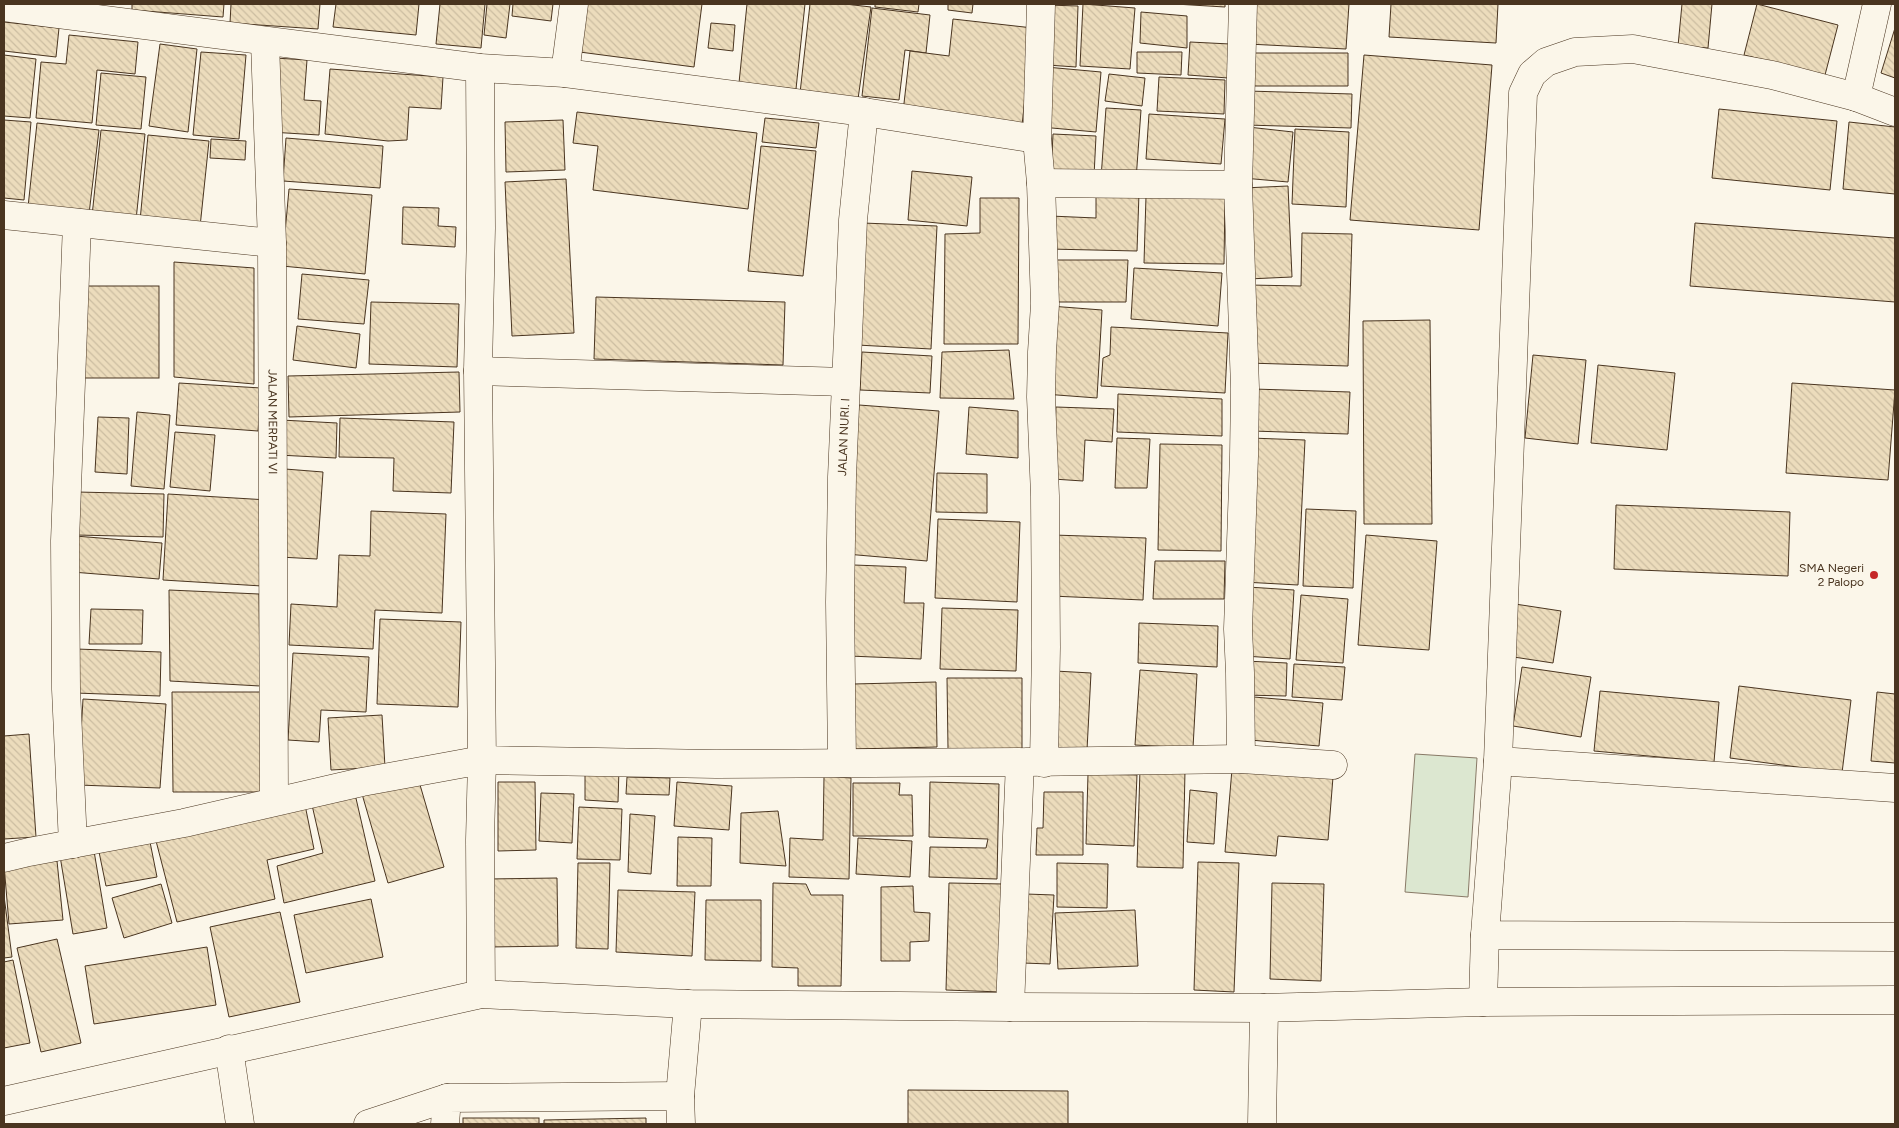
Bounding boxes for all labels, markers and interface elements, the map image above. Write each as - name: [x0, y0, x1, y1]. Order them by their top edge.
- street label: JALAN MERPATI VI: [265, 369, 280, 474]
- street label: JALAN NURI. I: [835, 398, 852, 476]
- place label: SMA Negeri 2 Palopo: [1799, 561, 1864, 589]
- marker: SMA Negeri 2 Palopo: [1868, 569, 1880, 581]

